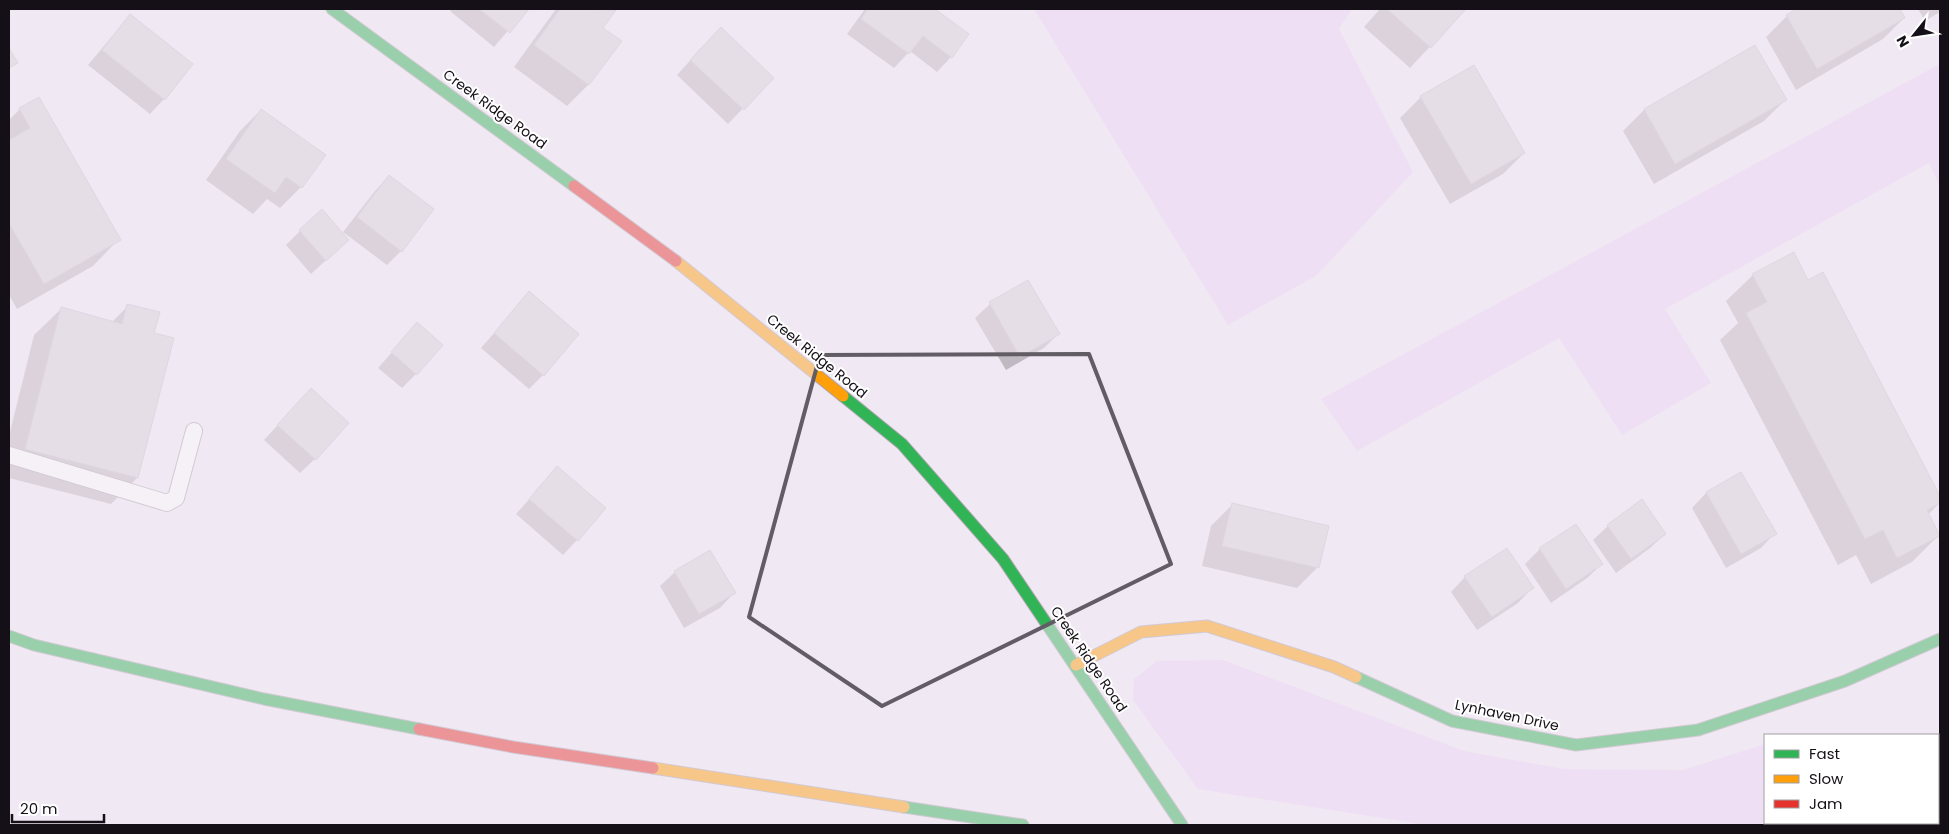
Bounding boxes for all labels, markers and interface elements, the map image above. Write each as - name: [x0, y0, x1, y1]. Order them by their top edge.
- north arrow: [1889, 10, 1939, 60]
- text: N: [1891, 32, 1914, 51]
- street label: Creek Ridge Road: [439, 64, 551, 154]
- street label: Creek Ridge Road: [763, 309, 871, 403]
- street label: Creek Ridge Road: [1046, 602, 1132, 716]
- street label: Lynhaven Drive: [1453, 694, 1561, 736]
- legend: [1764, 734, 1939, 824]
- text: Fast: [1809, 743, 1840, 764]
- text: Slow: [1809, 768, 1844, 789]
- scale bar: [12, 792, 105, 824]
- text: Jam: [1809, 793, 1843, 814]
- text: 20 m: [20, 798, 58, 819]

